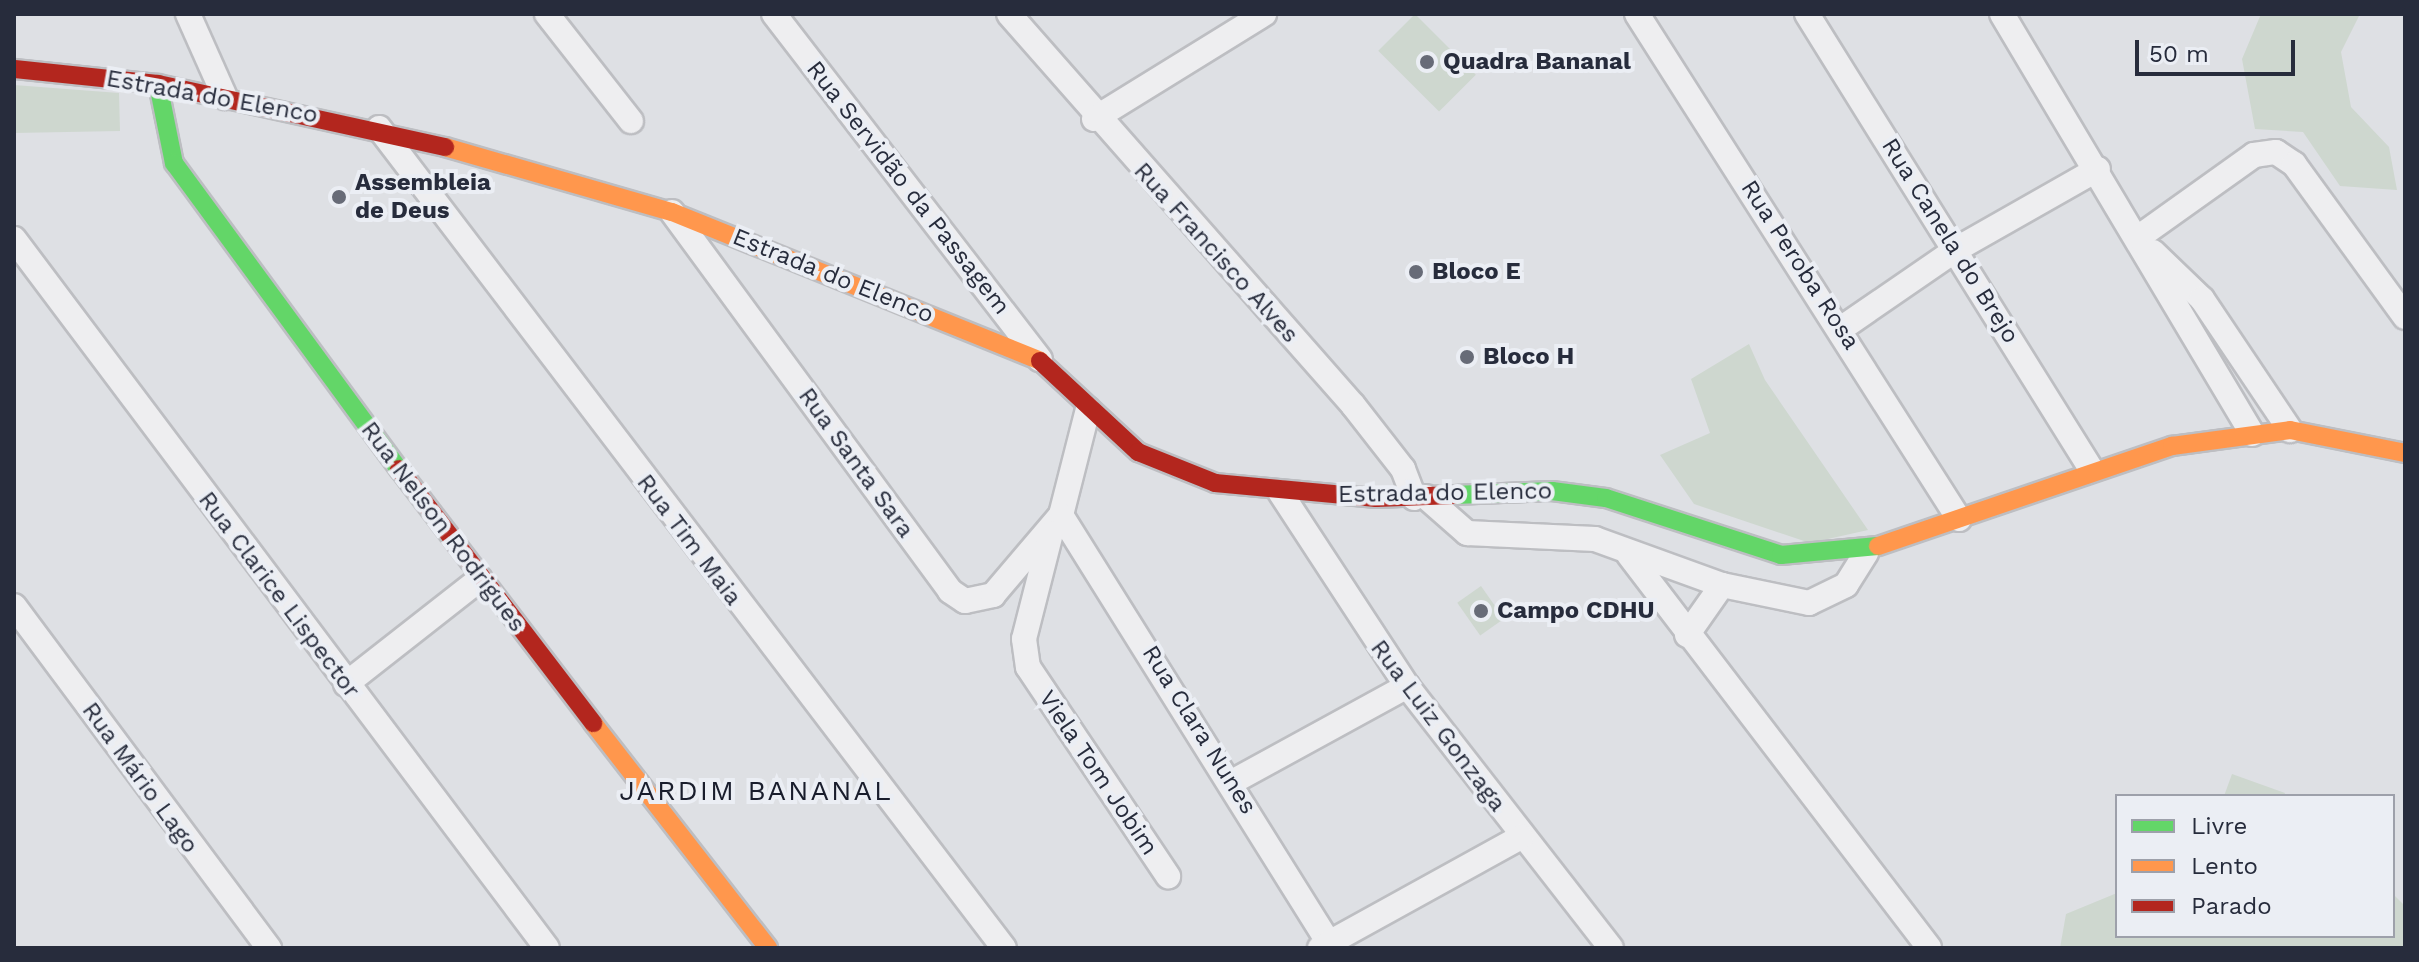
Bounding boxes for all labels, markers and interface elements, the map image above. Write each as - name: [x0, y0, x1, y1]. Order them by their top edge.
- scale bar: [2139, 24, 2299, 74]
- text: 50 m: [2149, 40, 2209, 68]
- place label: Quadra Bananal: [1443, 48, 1631, 76]
- marker: Quadra Bananal: [1418, 53, 1436, 71]
- street label: Rua Servidão da Passagem: [800, 55, 1016, 321]
- street label: Estrada do Elenco: [104, 64, 320, 130]
- street label: Rua Canela do Brejo: [1875, 133, 2025, 349]
- street label: Rua Francisco Alves: [1127, 156, 1305, 350]
- place label: Assembleia de Deus: [355, 169, 491, 225]
- street label: Rua Peroba Rosa: [1734, 174, 1866, 356]
- marker: Assembleia de Deus: [330, 188, 348, 206]
- street label: Estrada do Elenco: [728, 222, 938, 330]
- place label: Bloco E: [1432, 258, 1521, 286]
- marker: Bloco E: [1407, 263, 1425, 281]
- place label: Bloco H: [1483, 343, 1574, 371]
- marker: Bloco H: [1458, 348, 1476, 366]
- street label: Rua Santa Sara: [792, 382, 920, 544]
- street label: Rua Nelson Rodrigues: [354, 416, 532, 638]
- street label: Rua Tim Maia: [630, 468, 748, 612]
- street label: Estrada do Elenco: [1337, 477, 1553, 509]
- street label: Rua Clarice Lispector: [192, 486, 366, 704]
- place label: Campo CDHU: [1497, 597, 1655, 625]
- marker: Campo CDHU: [1472, 602, 1490, 620]
- street label: Rua Luiz Gonzaga: [1364, 634, 1512, 818]
- street label: Rua Clara Nunes: [1135, 640, 1263, 820]
- street label: Viela Tom Jobim: [1032, 684, 1164, 862]
- street label: Rua Mário Lago: [75, 697, 205, 859]
- district label: JARDIM BANANAL: [619, 774, 893, 808]
- legend: [2115, 794, 2395, 938]
- text: Livre: [2191, 812, 2247, 840]
- text: Lento: [2191, 852, 2258, 880]
- text: Parado: [2191, 892, 2272, 920]

